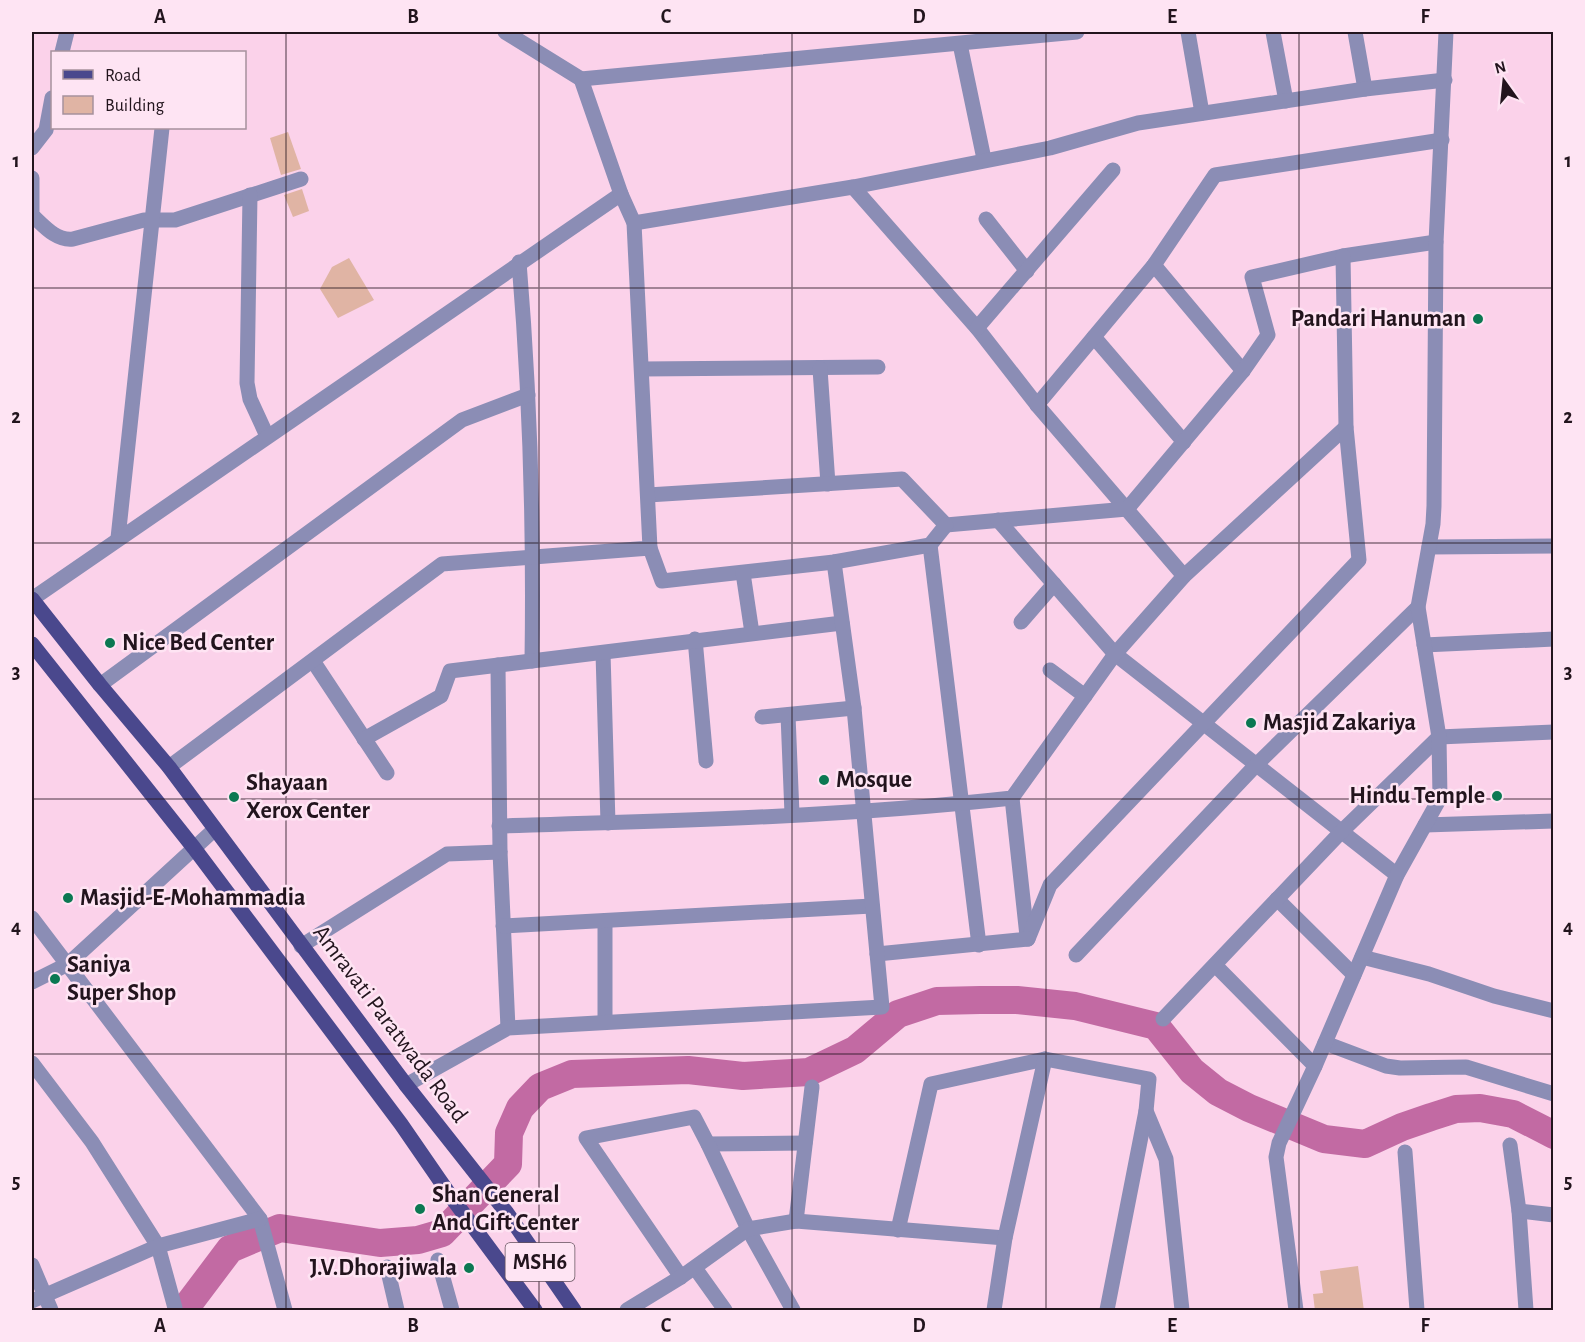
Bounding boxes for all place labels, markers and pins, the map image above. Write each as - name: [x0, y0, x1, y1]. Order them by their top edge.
- place label: Pandari Hanuman: [1291, 307, 1466, 331]
- marker: Pandari Hanuman: [1471, 312, 1485, 326]
- place label: Nice Bed Center: [122, 631, 275, 655]
- marker: Nice Bed Center: [103, 636, 117, 650]
- place label: Masjid Zakariya: [1263, 711, 1416, 735]
- marker: Masjid Zakariya: [1244, 716, 1258, 730]
- place label: Mosque: [836, 768, 912, 792]
- place label: Shayaan Xerox Center: [246, 771, 371, 823]
- marker: Mosque: [817, 773, 831, 787]
- place label: Hindu Temple: [1349, 784, 1485, 808]
- marker: Hindu Temple: [1490, 789, 1504, 803]
- marker: Shayaan Xerox Center: [227, 790, 241, 804]
- place label: Masjid-E-Mohammadia: [80, 886, 306, 910]
- marker: Masjid-E-Mohammadia: [61, 891, 75, 905]
- place label: Saniya Super Shop: [67, 953, 176, 1005]
- marker: Saniya Super Shop: [48, 972, 62, 986]
- place label: Shan General And Gift Center: [432, 1183, 580, 1235]
- marker: Shan General And Gift Center: [413, 1202, 427, 1216]
- place label: J.V.Dhorajiwala: [310, 1256, 457, 1280]
- marker: J.V.Dhorajiwala: [462, 1261, 476, 1275]

